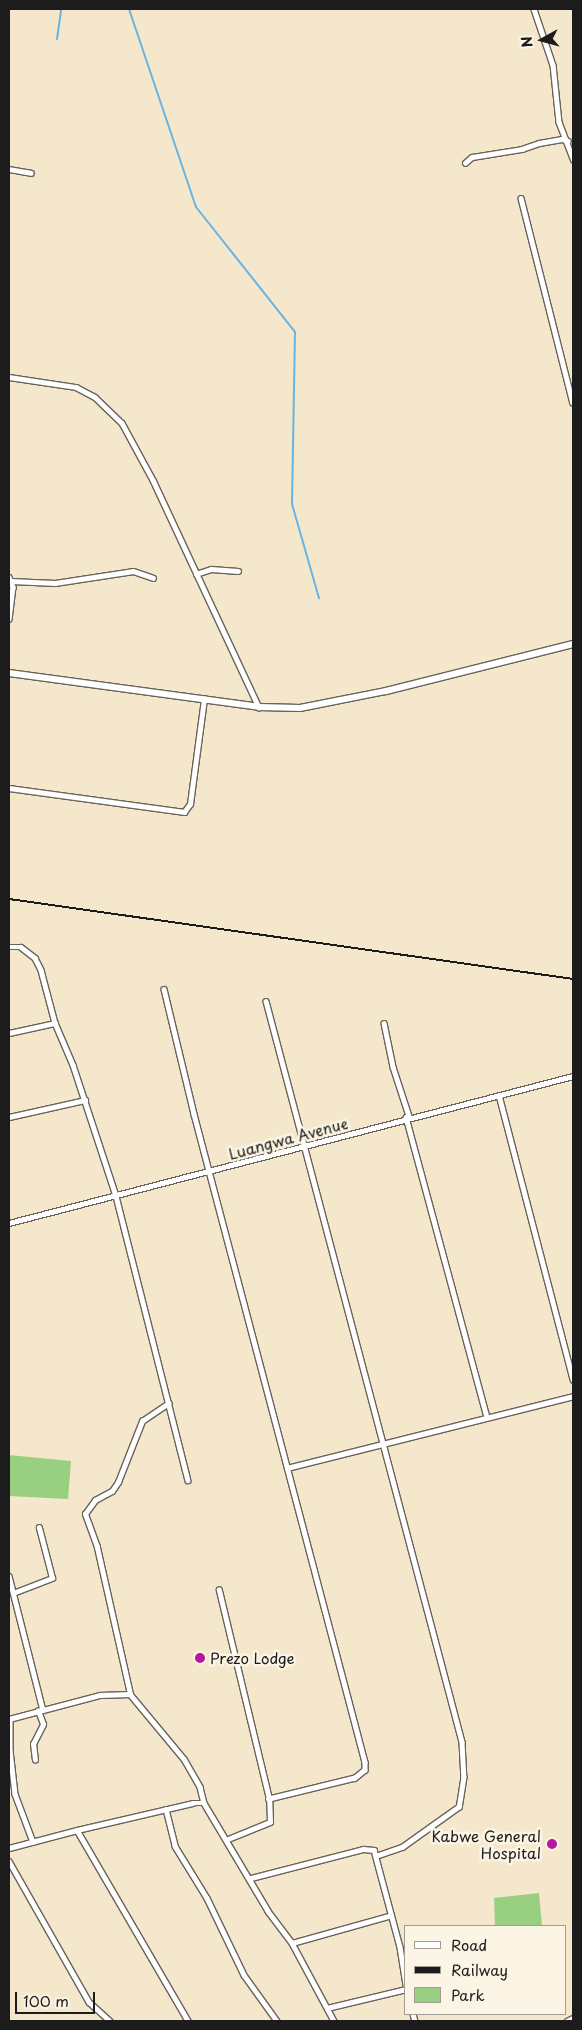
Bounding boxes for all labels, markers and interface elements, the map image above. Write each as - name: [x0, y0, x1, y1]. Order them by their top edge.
- north arrow: [517, 15, 567, 65]
- text: N: [516, 35, 538, 49]
- street label: Luangwa Avenue: [227, 1114, 349, 1162]
- place label: Prezo Lodge: [210, 1649, 295, 1667]
- marker: Prezo Lodge: [194, 1652, 206, 1664]
- place label: Kabwe General Hospital: [432, 1826, 541, 1861]
- marker: Kabwe General Hospital: [545, 1837, 559, 1851]
- legend: [404, 1925, 567, 2015]
- text: Road: [451, 1933, 487, 1956]
- text: Railway: [451, 1958, 508, 1981]
- scale bar: [18, 1982, 98, 2014]
- text: Park: [451, 1983, 485, 2006]
- text: 100 m: [23, 1989, 69, 2012]

